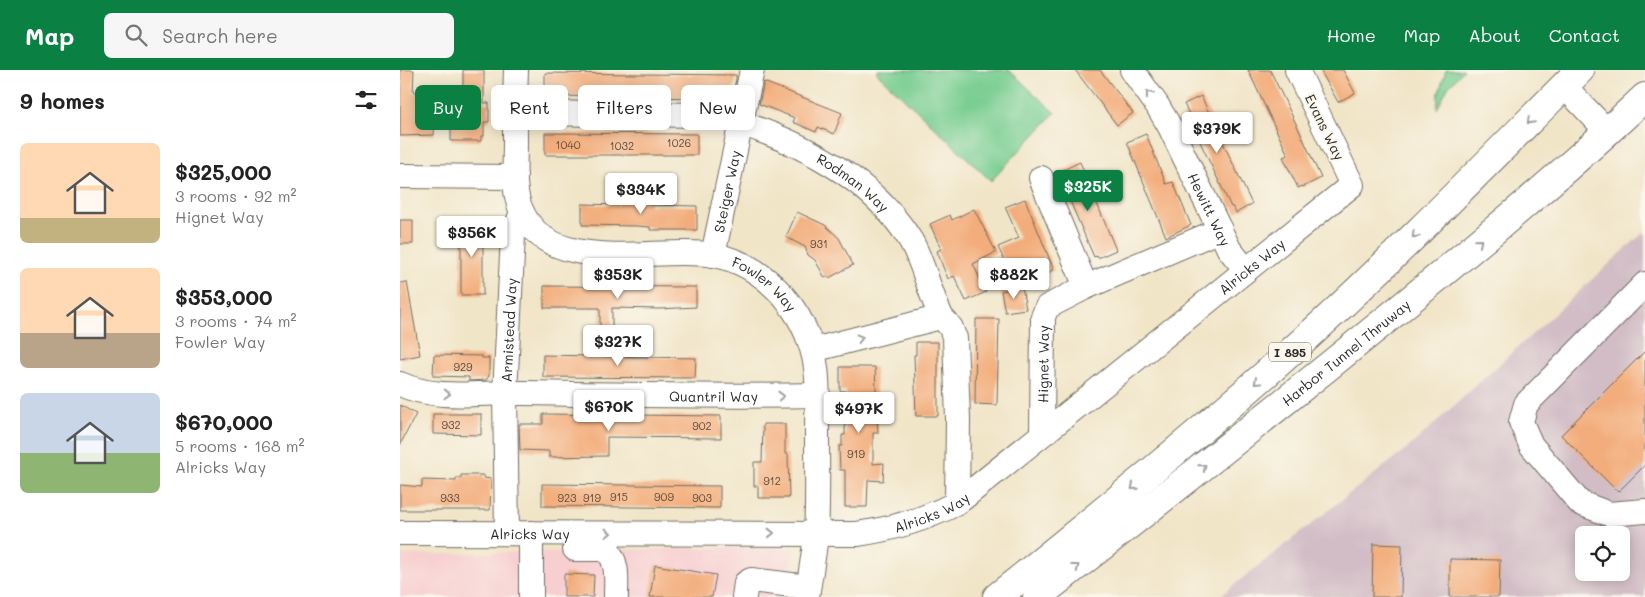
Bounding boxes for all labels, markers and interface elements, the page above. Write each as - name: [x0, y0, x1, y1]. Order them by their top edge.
- search box: [104, 13, 454, 58]
- text: Map: [25, 20, 74, 51]
- icon: search: [122, 21, 150, 49]
- text: Search here: [162, 23, 278, 48]
- text: Home: [1327, 23, 1376, 47]
- text: Map: [1404, 23, 1440, 47]
- text: About: [1468, 23, 1521, 47]
- text: Contact: [1549, 23, 1620, 47]
- chip: Buy: [415, 85, 481, 130]
- chip: Rent: [491, 85, 568, 130]
- chip: Filters: [578, 85, 671, 130]
- chip: New: [681, 85, 755, 130]
- icon: filters: [352, 86, 380, 114]
- text: 9 homes: [20, 87, 105, 114]
- one-way arrow: [1146, 90, 1155, 100]
- street label: Evans Way: [1301, 91, 1349, 163]
- pin: $379K: [1182, 112, 1252, 154]
- one-way arrow: [1527, 115, 1536, 124]
- text: $379K: [1193, 117, 1241, 138]
- house number: 1026: [667, 135, 691, 150]
- house number: 1040: [556, 137, 581, 152]
- house number: 1032: [610, 138, 634, 153]
- street label: Steiger Way: [708, 148, 744, 234]
- street label: Rodman Way: [814, 148, 894, 216]
- text: $325,000: [175, 158, 272, 185]
- icon: home: [60, 163, 120, 223]
- pin: $325K: [1053, 170, 1123, 212]
- street label: Hewitt Way: [1184, 170, 1236, 249]
- pin: $334K: [606, 172, 676, 215]
- text: $325K: [1064, 175, 1112, 196]
- text: $334K: [616, 178, 666, 199]
- text: 3 rooms · 92 m²: [175, 185, 297, 206]
- text: Hignet Way: [175, 206, 264, 227]
- pin: $356K: [437, 216, 507, 258]
- text: $356K: [447, 221, 497, 242]
- one-way arrow: [1411, 230, 1420, 239]
- street label: Alricks Way: [1214, 234, 1288, 299]
- house number: 931: [810, 236, 828, 251]
- one-way arrow: [1473, 239, 1482, 248]
- street label: Fowler Way: [729, 252, 801, 315]
- pin: $353K: [583, 258, 653, 300]
- pin: $882K: [979, 258, 1049, 300]
- text: $353K: [594, 263, 642, 284]
- text: $882K: [989, 263, 1039, 284]
- street label: Armistead Way: [496, 278, 520, 383]
- text: $353,000: [175, 283, 272, 310]
- icon: home: [60, 288, 120, 348]
- street label: Harbor Tunnel Thruway: [1278, 295, 1414, 410]
- text: 3 rooms · 74 m²: [175, 310, 296, 331]
- pin: $327K: [583, 324, 653, 367]
- street label: Hignet Way: [1033, 325, 1052, 403]
- text: $327K: [594, 330, 642, 351]
- text: Fowler Way: [175, 331, 265, 352]
- one-way arrow: [855, 333, 864, 344]
- road number: I 895: [1269, 342, 1311, 362]
- house number: 929: [453, 359, 473, 374]
- one-way arrow: [1254, 376, 1263, 385]
- street label: Quantril Way: [669, 386, 758, 405]
- one-way arrow: [443, 388, 451, 399]
- pin: $670K: [574, 390, 644, 432]
- one-way arrow: [778, 391, 785, 401]
- pin: $497K: [824, 392, 894, 434]
- text: $670K: [584, 395, 634, 416]
- text: $497K: [834, 397, 884, 418]
- text: $670,000: [175, 408, 273, 435]
- icon: home: [60, 413, 120, 473]
- house number: 932: [441, 417, 461, 432]
- house number: 902: [692, 418, 712, 433]
- text: 5 rooms · 168 m²: [175, 435, 305, 456]
- house number: 919: [847, 446, 865, 461]
- text: Alricks Way: [175, 456, 266, 477]
- one-way arrow: [1198, 463, 1207, 472]
- house number: 912: [763, 473, 781, 488]
- one-way arrow: [1130, 482, 1139, 491]
- street label: Alricks Way: [892, 488, 973, 536]
- house number: 915: [610, 489, 628, 504]
- house number: 909: [654, 489, 674, 504]
- house number: 933: [440, 490, 460, 505]
- house number: 923: [557, 490, 577, 505]
- house number: 919: [583, 490, 601, 505]
- house number: 903: [692, 490, 712, 505]
- street label: Alricks Way: [490, 524, 570, 543]
- map controls: [1575, 526, 1630, 581]
- button: locate: [1575, 526, 1630, 581]
- one-way arrow: [604, 528, 612, 538]
- one-way arrow: [767, 528, 775, 538]
- one-way arrow: [1070, 564, 1080, 573]

